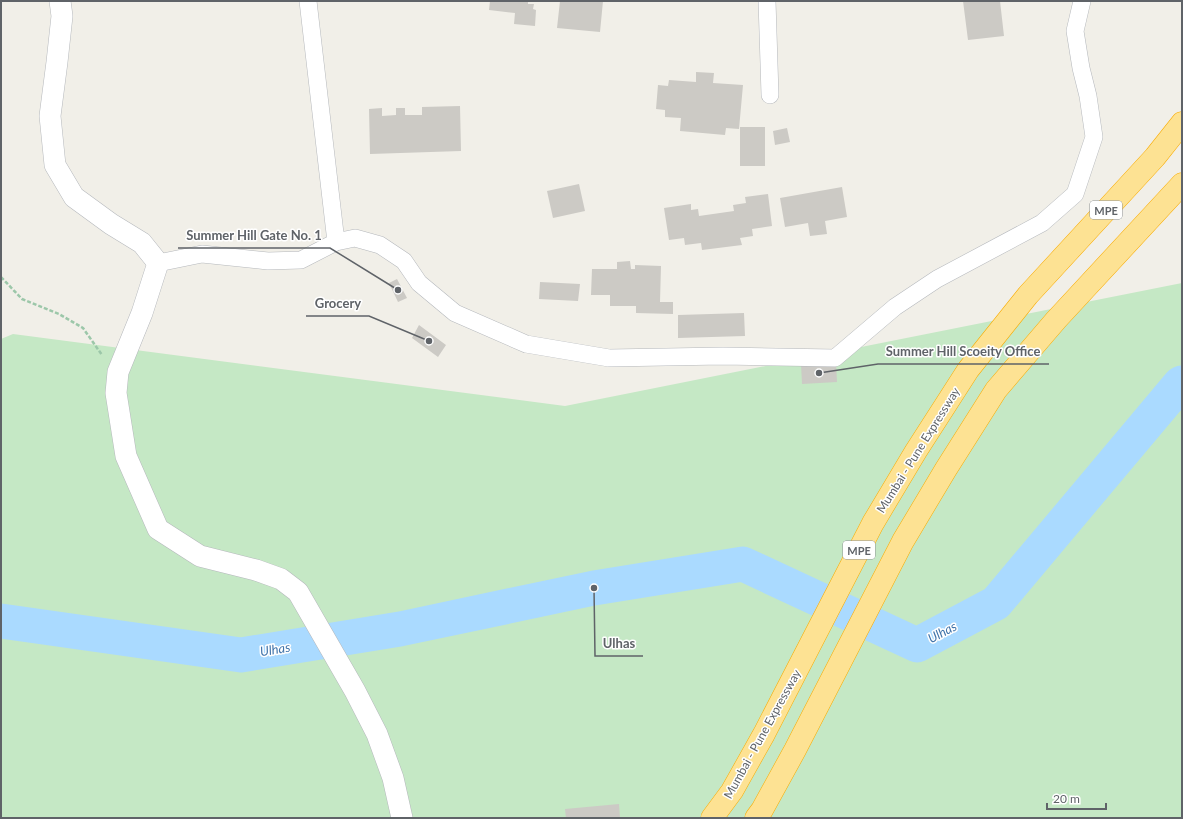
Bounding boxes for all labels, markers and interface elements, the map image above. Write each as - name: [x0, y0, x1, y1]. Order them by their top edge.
- road number: MPE: [1090, 201, 1122, 219]
- callout: Summer Hill Gate No. 1: [178, 223, 330, 248]
- text: Summer Hill Gate No. 1: [186, 227, 322, 243]
- callout: Grocery: [306, 291, 369, 316]
- text: Grocery: [315, 295, 361, 311]
- callout: Summer Hill Scoeity Office: [878, 339, 1049, 364]
- text: Summer Hill Scoeity Office: [886, 343, 1040, 359]
- street label: Mumbai - Pune Expressway: [873, 384, 963, 516]
- road number: MPE: [843, 541, 875, 559]
- water label: Ulhas: [925, 618, 959, 646]
- callout: Ulhas: [595, 631, 643, 656]
- text: Ulhas: [603, 635, 635, 651]
- water label: Ulhas: [259, 639, 291, 659]
- street label: Mumbai - Pune Expressway: [720, 666, 804, 801]
- scale bar: [1047, 785, 1106, 811]
- text: 20 m: [1053, 791, 1080, 806]

